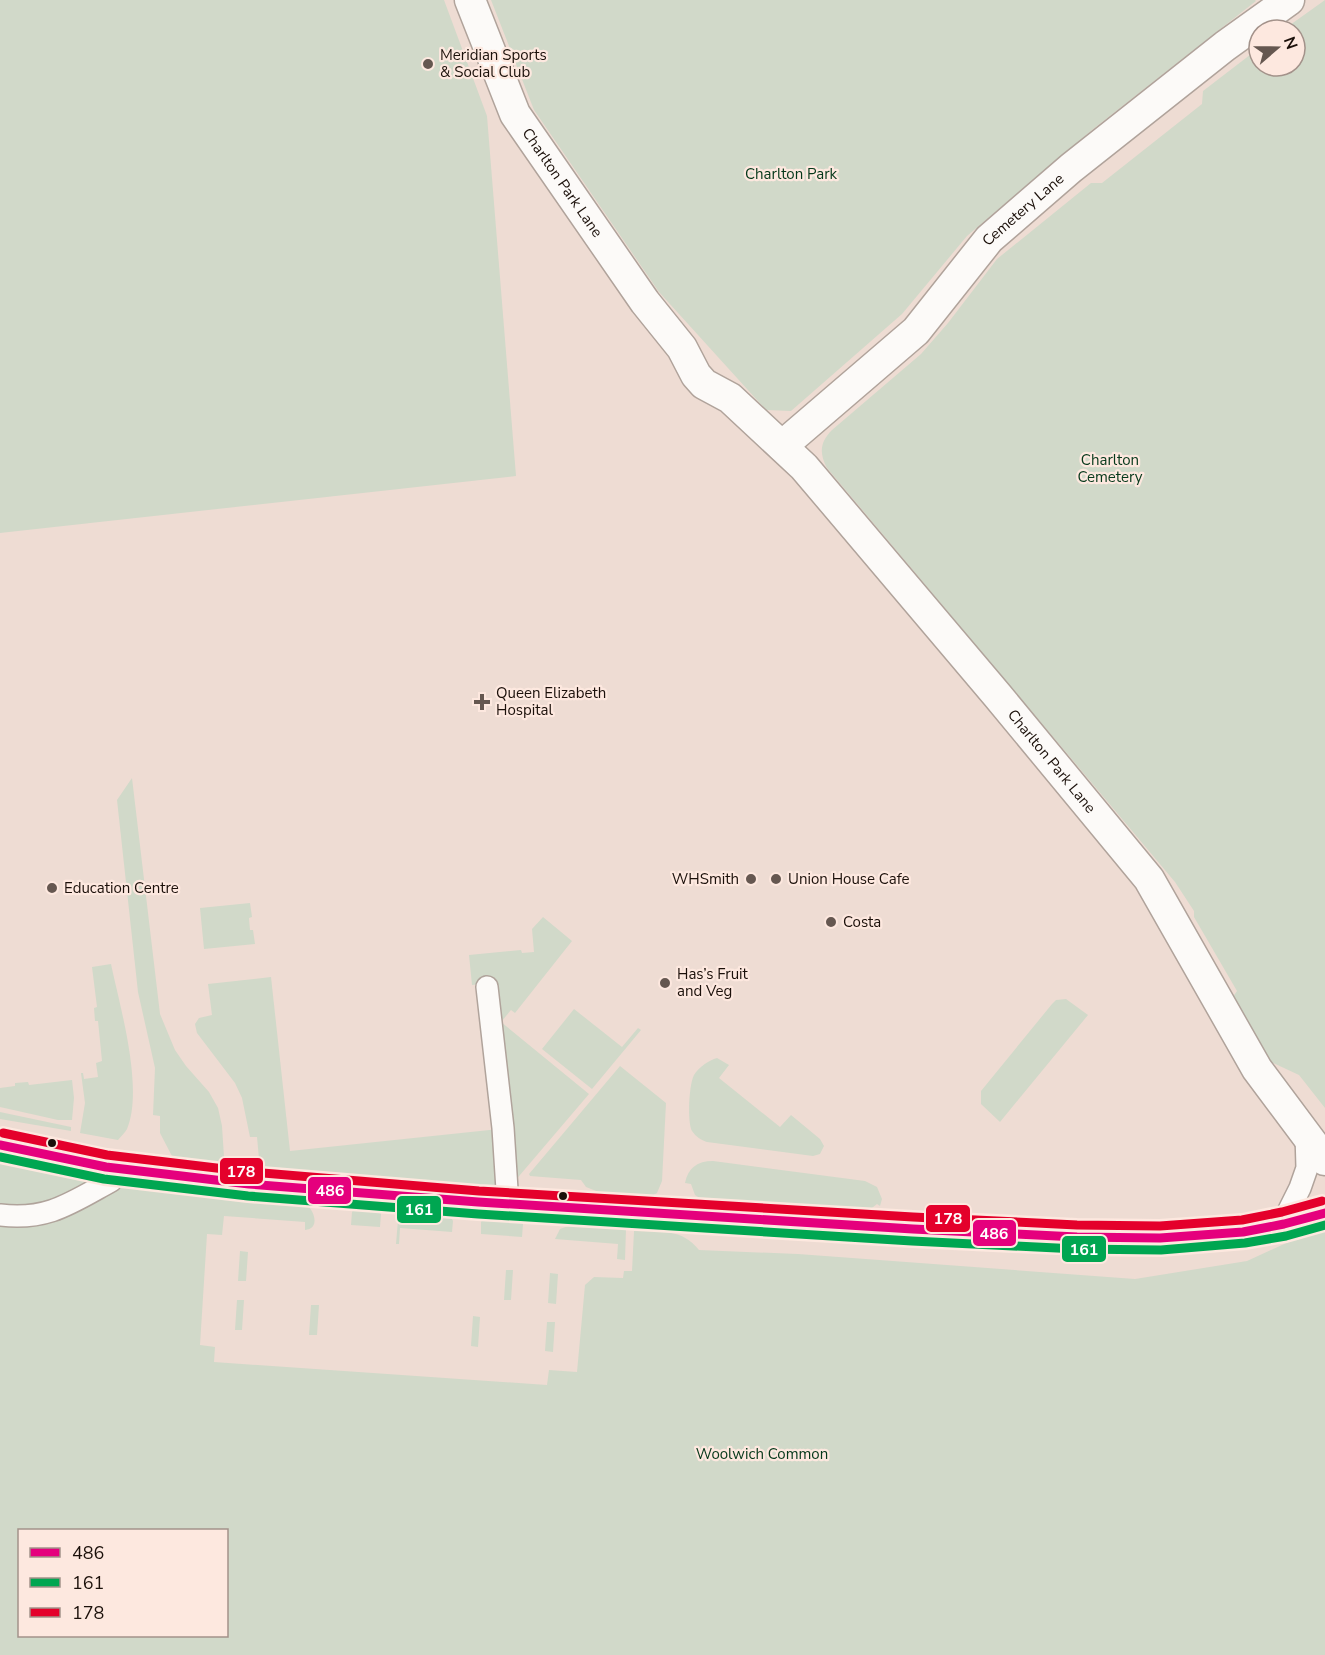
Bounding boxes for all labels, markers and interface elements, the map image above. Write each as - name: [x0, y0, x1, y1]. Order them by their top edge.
- north arrow: [1247, 18, 1307, 78]
- text: N: [1278, 34, 1303, 53]
- place label: Meridian Sports & Social Club: [440, 45, 547, 82]
- marker: Meridian Sports & Social Club: [421, 57, 435, 71]
- street label: Charlton Park Lane: [518, 124, 607, 241]
- park label: Charlton Park: [745, 164, 838, 184]
- street label: Cemetery Lane: [978, 169, 1068, 250]
- park label: Charlton Cemetery: [1077, 450, 1143, 487]
- place label: Queen Elizabeth Hospital: [496, 683, 606, 720]
- marker: Queen Elizabeth Hospital: [473, 693, 491, 711]
- street label: Charlton Park Lane: [1003, 705, 1100, 817]
- place label: WHSmith: [672, 869, 739, 889]
- place label: Union House Cafe: [788, 869, 909, 889]
- marker: WHSmith: [744, 872, 758, 886]
- marker: Union House Cafe: [769, 872, 783, 886]
- place label: Education Centre: [64, 878, 179, 898]
- marker: Education Centre: [45, 881, 59, 895]
- place label: Costa: [843, 912, 881, 932]
- marker: Costa: [824, 915, 838, 929]
- place label: Has’s Fruit and Veg: [677, 964, 749, 1001]
- marker: Has’s Fruit and Veg: [658, 976, 672, 990]
- unlabelled marker: [46, 1137, 58, 1149]
- line badge: 178: [219, 1157, 264, 1185]
- text: 178: [227, 1161, 255, 1183]
- line badge: 486: [307, 1176, 352, 1205]
- text: 486: [316, 1180, 344, 1202]
- unlabelled marker: [557, 1190, 569, 1202]
- line badge: 161: [396, 1195, 442, 1224]
- text: 161: [405, 1199, 433, 1221]
- line badge: 178: [925, 1204, 971, 1233]
- text: 178: [934, 1208, 962, 1230]
- line badge: 486: [972, 1219, 1017, 1247]
- text: 486: [980, 1223, 1008, 1245]
- line badge: 161: [1061, 1235, 1107, 1263]
- text: 161: [1070, 1239, 1098, 1261]
- park label: Woolwich Common: [696, 1444, 828, 1464]
- legend: [18, 1529, 228, 1637]
- text: 486: [72, 1541, 104, 1565]
- text: 161: [72, 1571, 104, 1595]
- text: 178: [72, 1601, 104, 1625]

